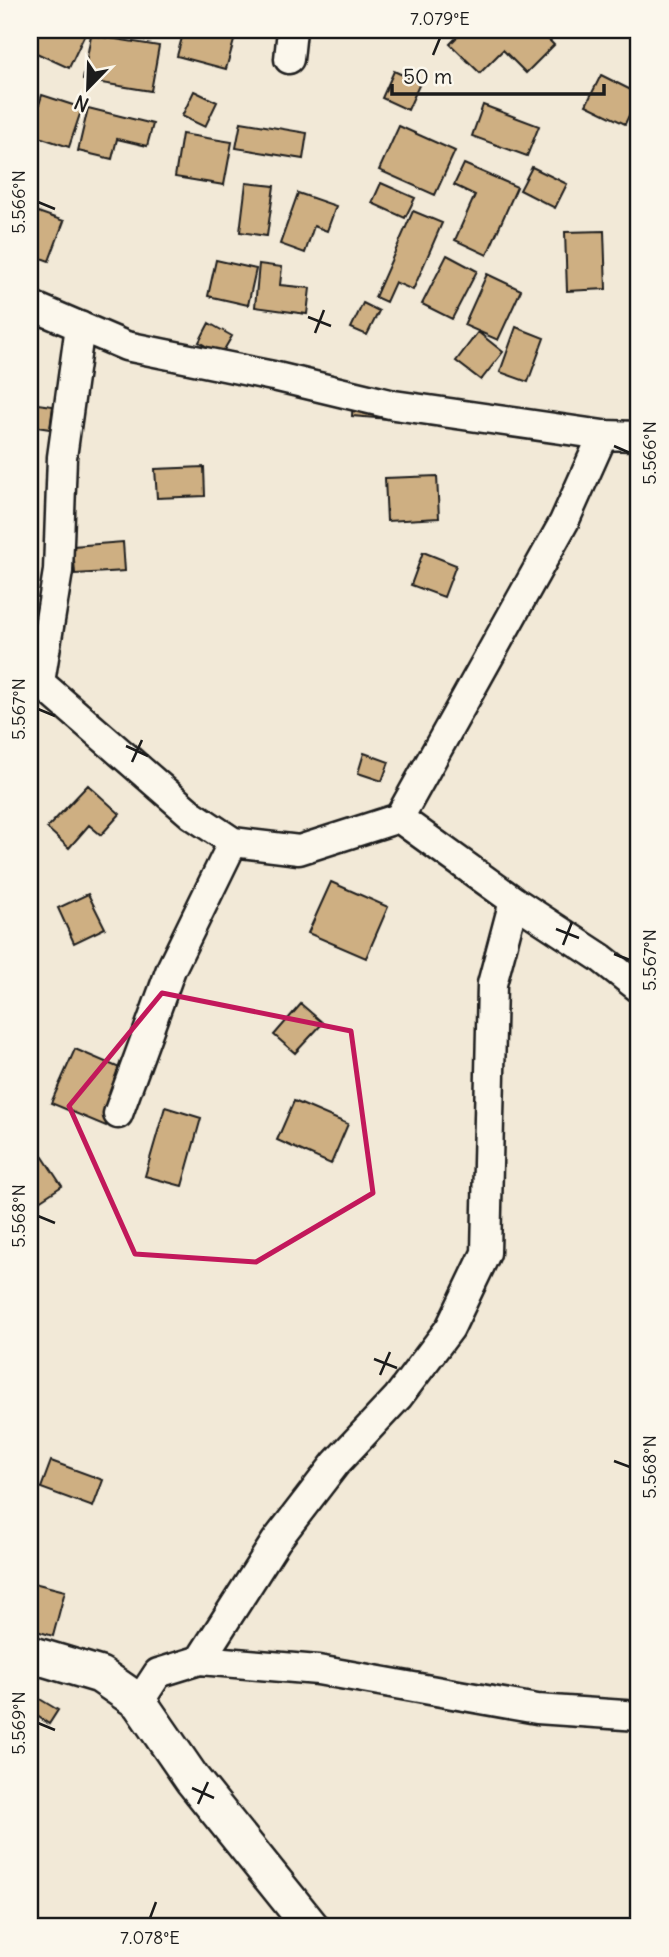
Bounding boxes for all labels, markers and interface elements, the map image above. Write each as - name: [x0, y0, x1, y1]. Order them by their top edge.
- text: 7.079°E: [410, 7, 470, 30]
- north arrow: [52, 52, 122, 122]
- scale bar: [392, 52, 604, 96]
- text: 50 m: [403, 63, 452, 90]
- text: N: [71, 90, 92, 117]
- text: 5.566°N: [7, 170, 30, 234]
- text: 5.566°N: [638, 421, 661, 485]
- text: 5.567°N: [7, 678, 30, 740]
- text: 5.567°N: [638, 929, 661, 991]
- text: 5.568°N: [7, 1184, 30, 1248]
- text: 5.568°N: [638, 1435, 661, 1499]
- text: 5.569°N: [7, 1691, 30, 1755]
- text: 7.078°E: [120, 1926, 180, 1949]

